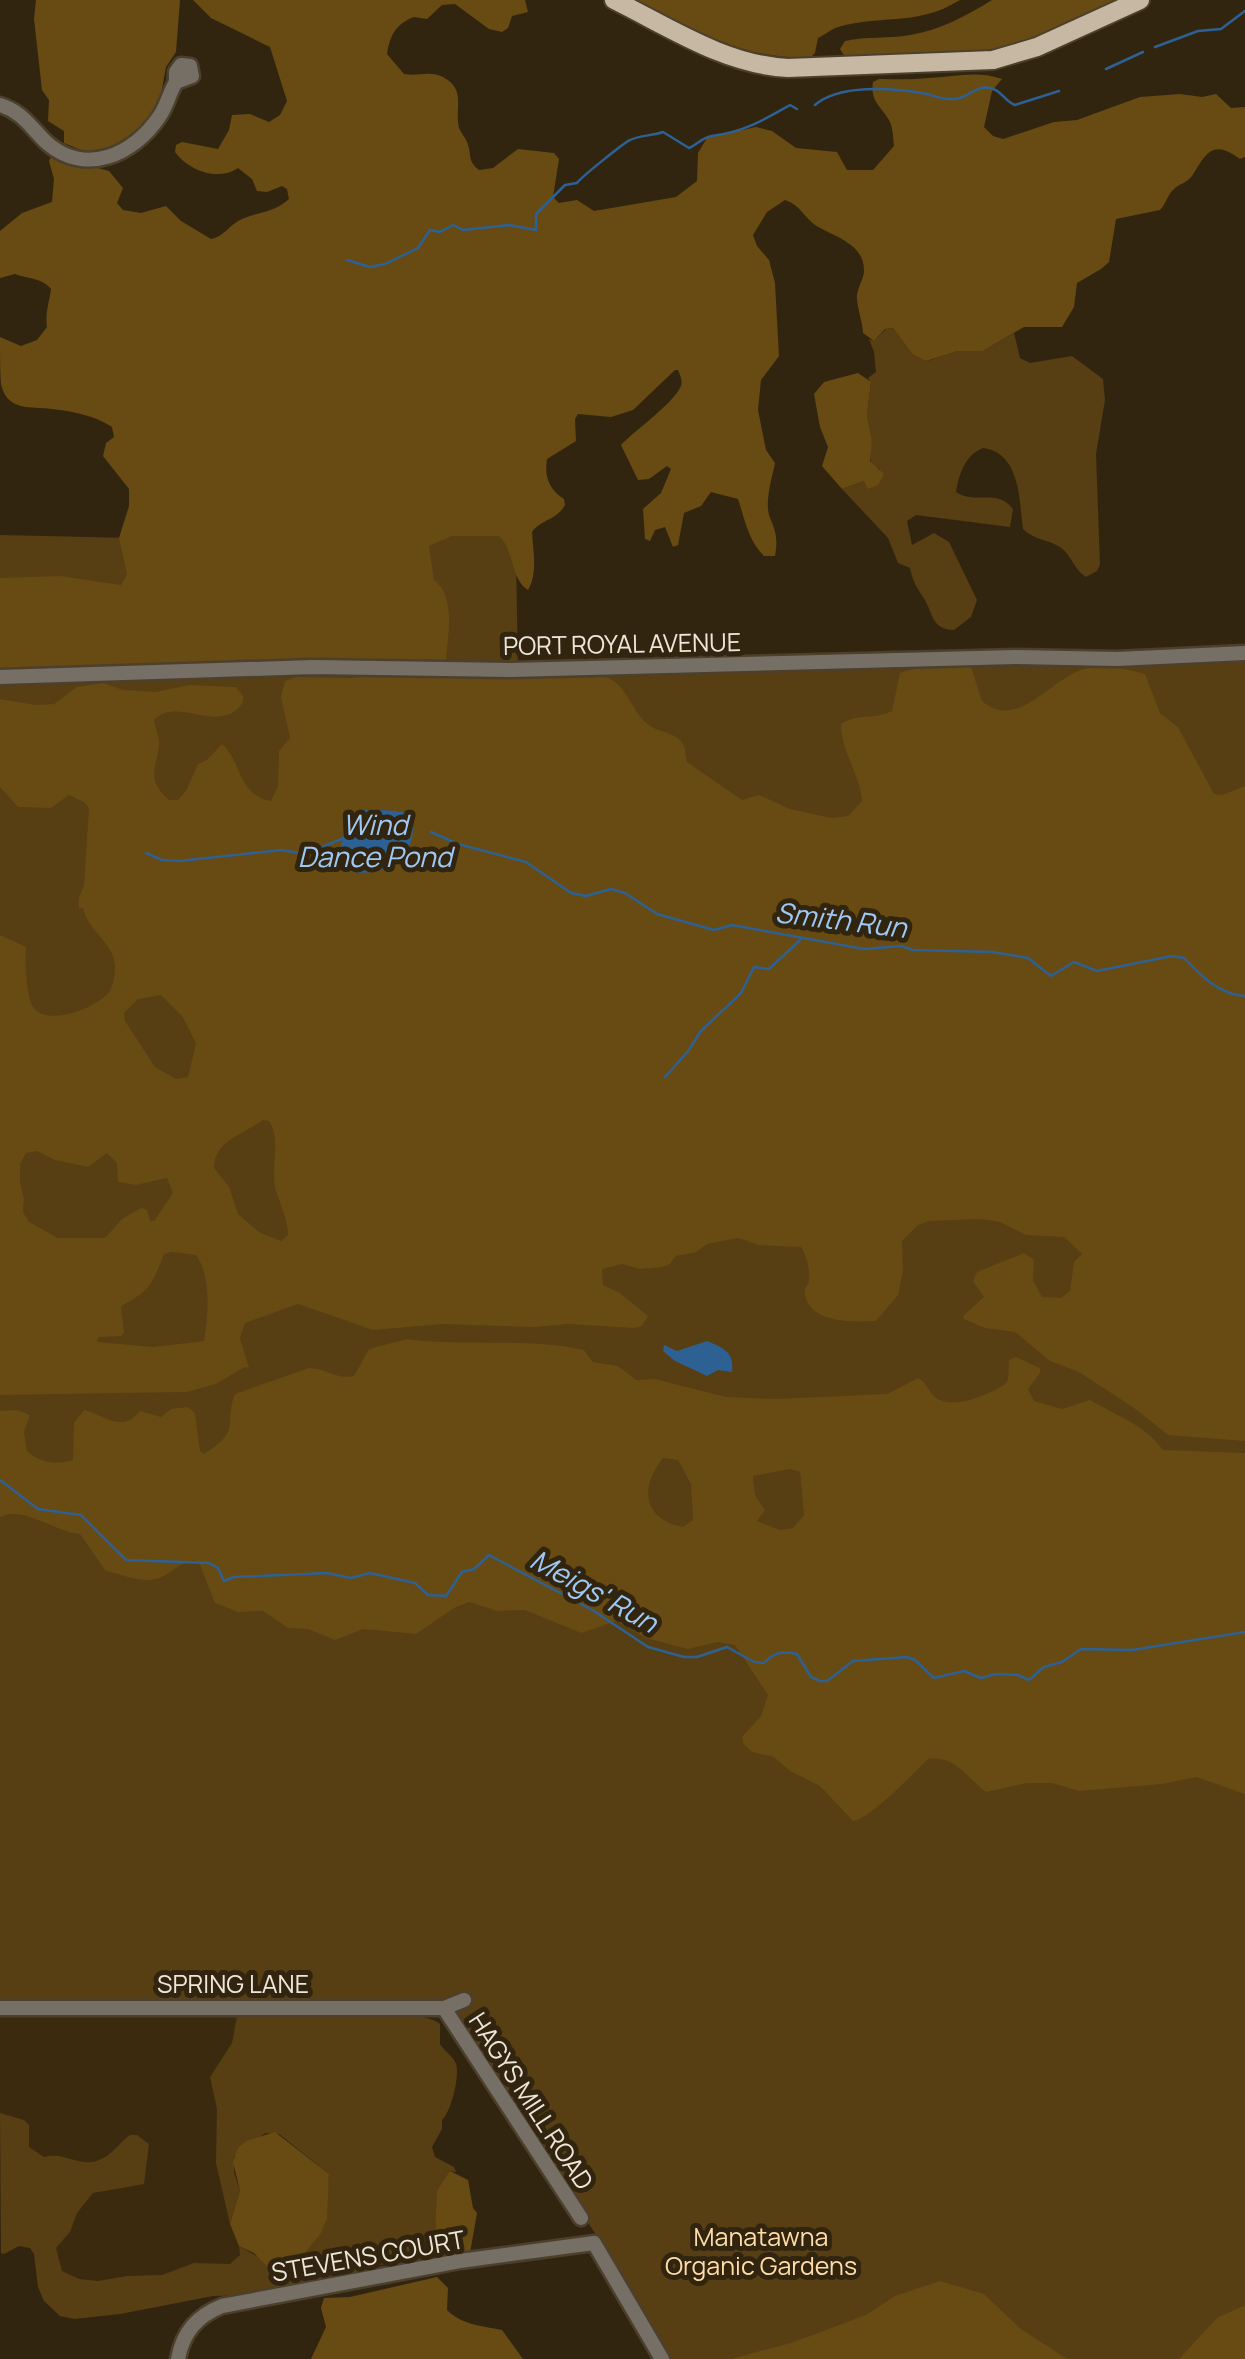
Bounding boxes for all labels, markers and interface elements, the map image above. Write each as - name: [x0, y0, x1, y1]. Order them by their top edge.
- street label: PORT ROYAL AVENUE: [503, 624, 741, 663]
- water label: Wind Dance Pond: [298, 805, 456, 875]
- water label: Smith Run: [773, 892, 910, 946]
- water label: Meigs' Run: [524, 1540, 666, 1641]
- street label: SPRING LANE: [157, 1966, 309, 2001]
- street label: HAGYS MILL ROAD: [461, 2005, 602, 2196]
- park label: Manatawna Organic Gardens: [665, 2219, 857, 2283]
- street label: STEVENS COURT: [269, 2221, 467, 2290]

